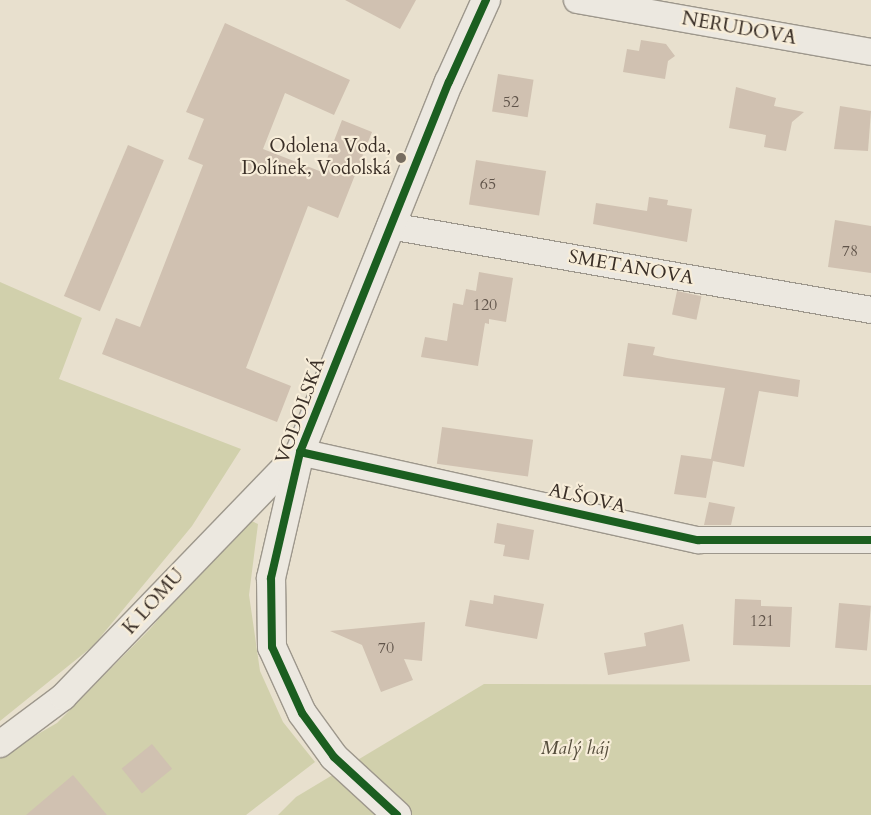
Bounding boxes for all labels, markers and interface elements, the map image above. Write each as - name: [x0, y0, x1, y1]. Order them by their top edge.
- street label: NERUDOVA: [680, 8, 798, 50]
- house number: 52: [503, 92, 519, 112]
- place label: Odolena Voda, Dolínek, Vodolská: [241, 136, 391, 180]
- marker: Odolena Voda, Dolínek, Vodolská: [395, 152, 407, 164]
- house number: 65: [480, 174, 496, 194]
- house number: 78: [842, 241, 858, 261]
- street label: SMETANOVA: [567, 246, 695, 290]
- house number: 120: [473, 295, 497, 315]
- street label: VODOLSKÁ: [271, 355, 331, 467]
- street label: ALŠOVA: [546, 479, 628, 519]
- street label: K LOMU: [119, 564, 189, 640]
- house number: 121: [750, 611, 774, 631]
- house number: 70: [378, 638, 394, 658]
- park label: Malý háj: [541, 738, 609, 760]

